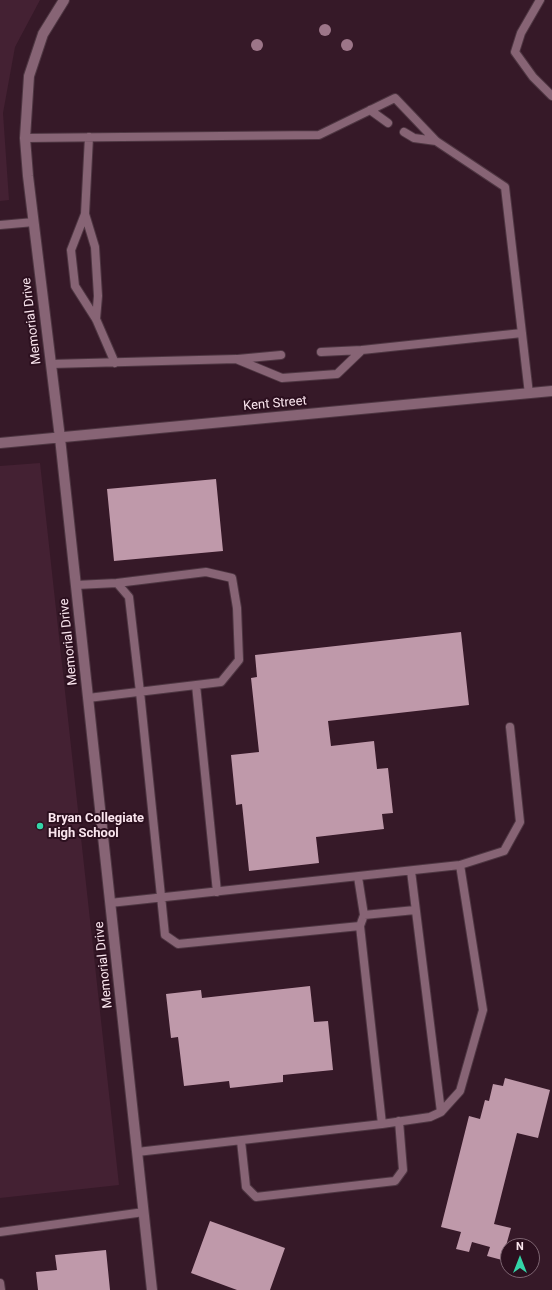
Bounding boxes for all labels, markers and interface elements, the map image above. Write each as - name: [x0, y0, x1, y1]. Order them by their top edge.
- street label: Memorial Drive: [19, 277, 45, 365]
- street label: Kent Street: [243, 393, 307, 415]
- street label: Memorial Drive: [57, 598, 81, 686]
- place label: Bryan Collegiate High School: [48, 811, 144, 842]
- marker: Bryan Collegiate High School: [35, 821, 45, 831]
- street label: Memorial Drive: [92, 921, 116, 1009]
- north arrow: [500, 1238, 540, 1278]
- text: N: [516, 1240, 524, 1253]

